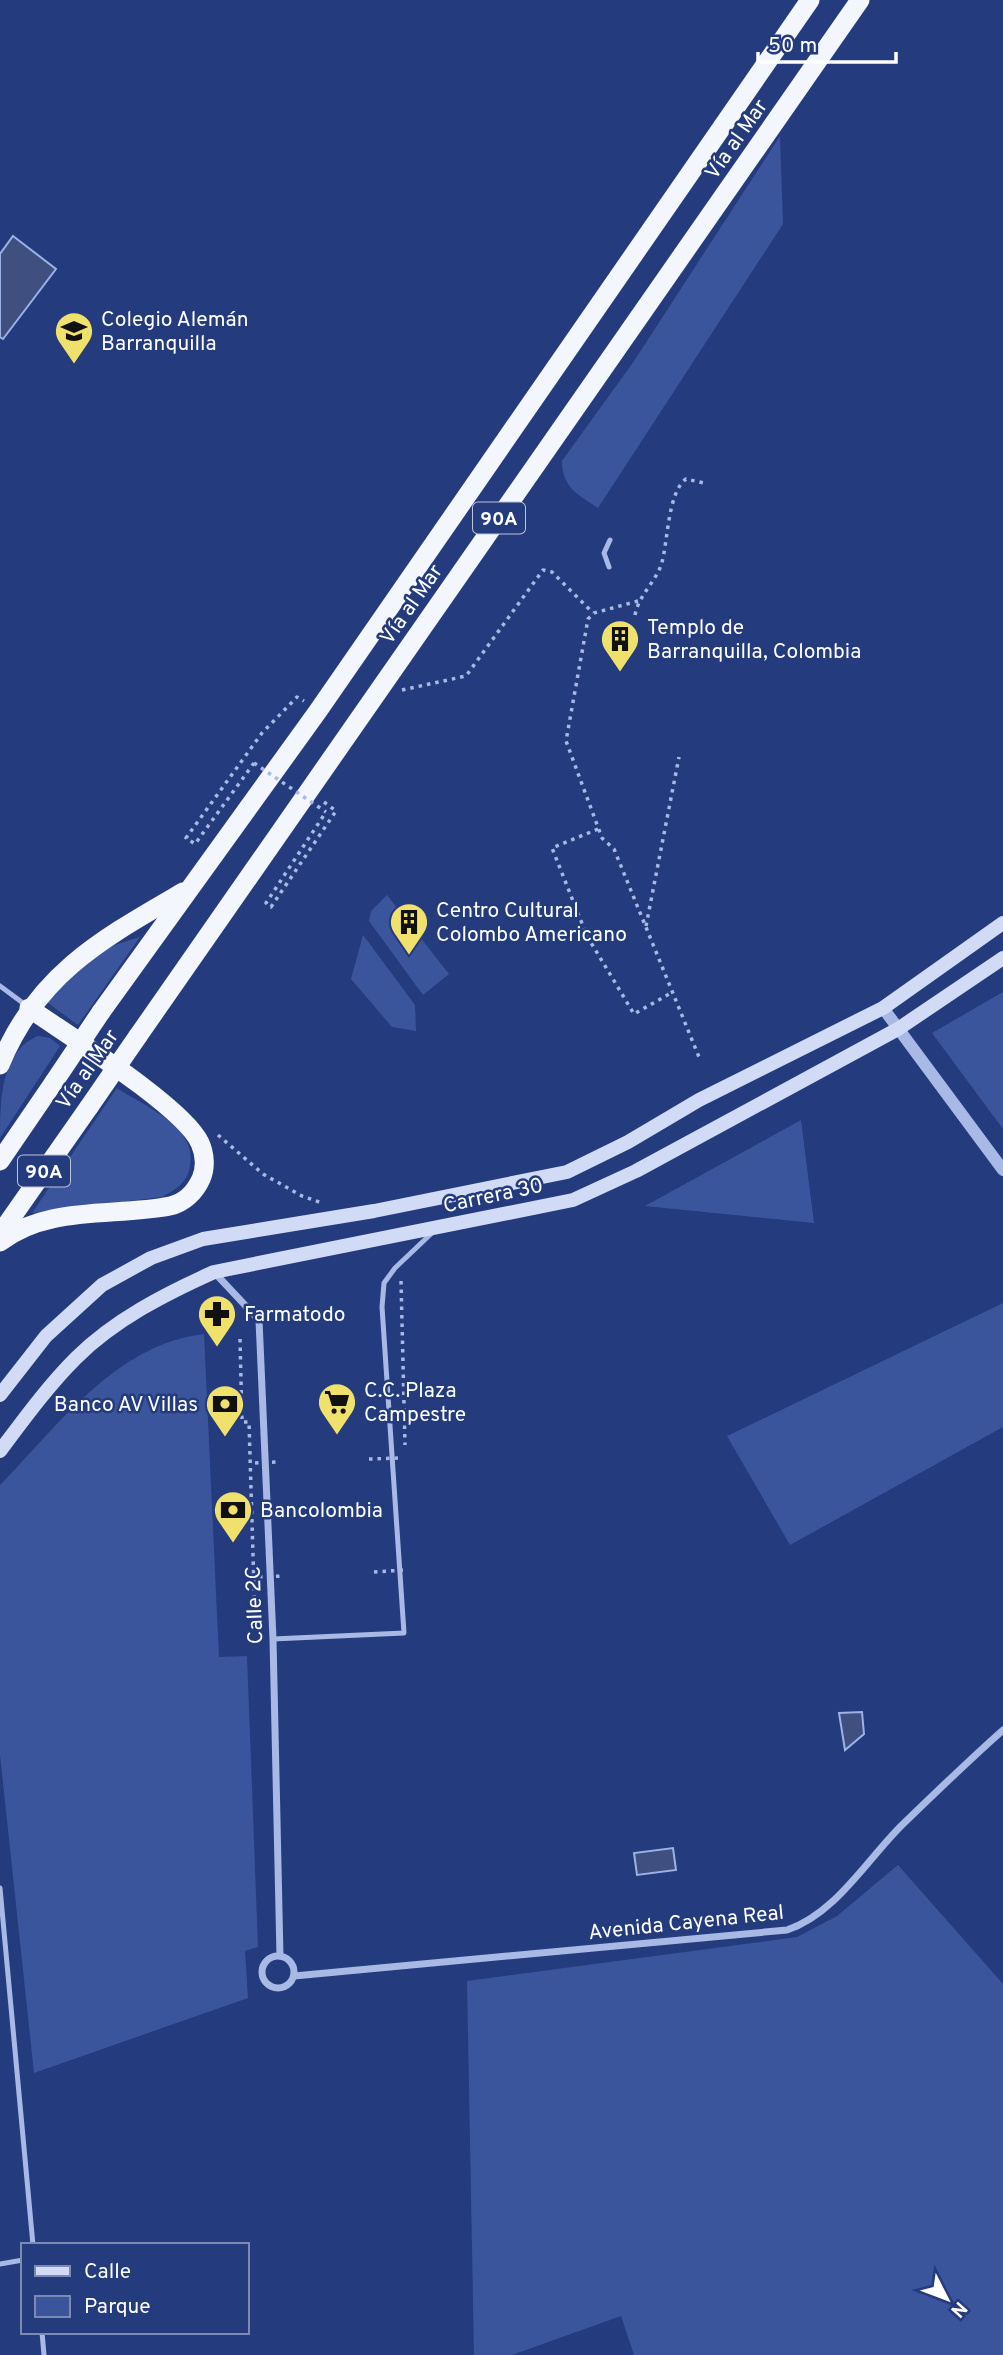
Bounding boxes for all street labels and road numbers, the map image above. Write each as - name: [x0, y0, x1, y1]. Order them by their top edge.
- street label: Vía al Mar: [700, 94, 775, 185]
- road number: 90A: [473, 503, 525, 534]
- street label: Vía al Mar: [375, 559, 450, 650]
- street label: Vía al Mar: [51, 1024, 126, 1115]
- road number: 90A: [18, 1156, 70, 1186]
- street label: Carrera 30: [441, 1173, 546, 1220]
- street label: Calle 2C: [241, 1565, 270, 1645]
- street label: Avenida Cayena Real: [587, 1900, 785, 1947]

